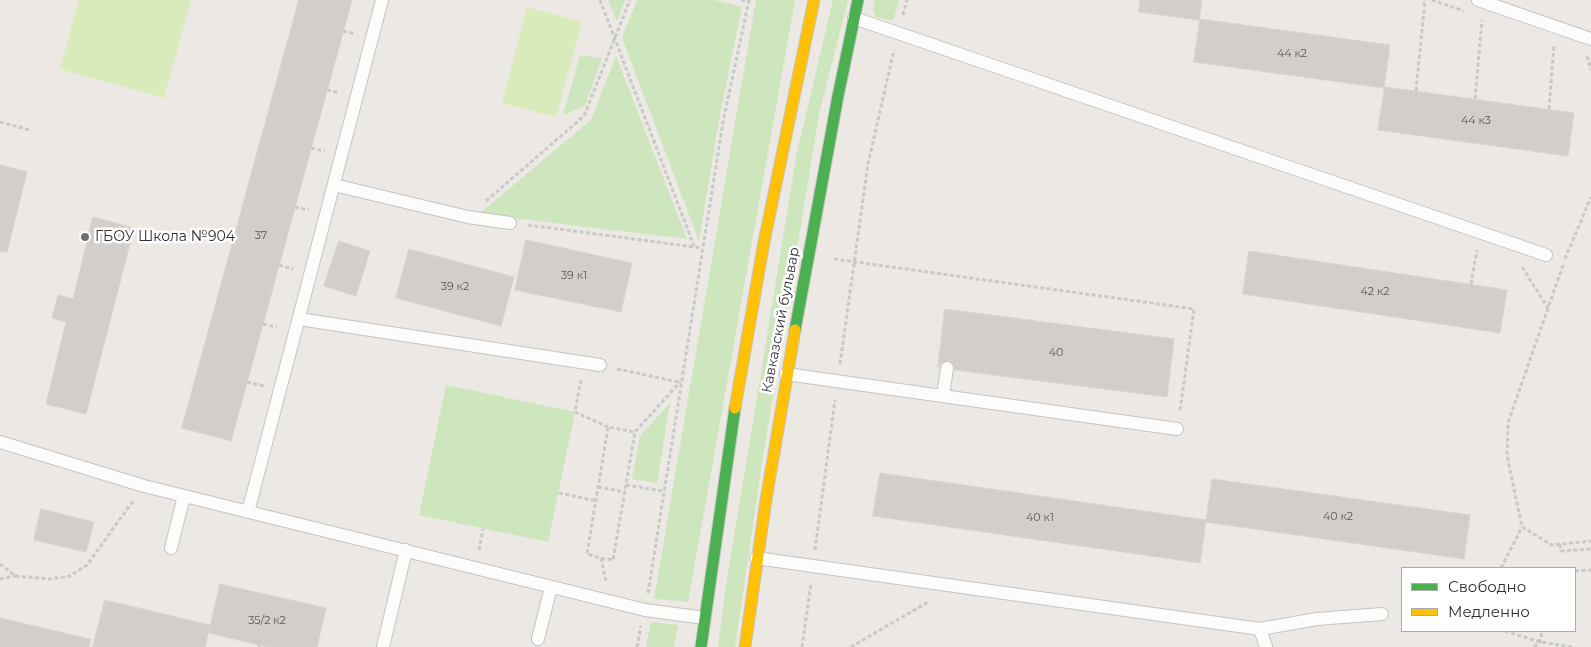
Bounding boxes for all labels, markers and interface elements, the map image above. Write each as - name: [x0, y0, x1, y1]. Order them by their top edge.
- house number: 44 к2: [1277, 47, 1307, 61]
- house number: 44 к3: [1461, 114, 1491, 128]
- place label: ГБОУ Школа №904: [95, 229, 235, 245]
- house number: 37: [255, 229, 267, 243]
- marker: ГБОУ Школа №904: [79, 231, 91, 243]
- street label: Кавказский бульвар: [759, 246, 803, 394]
- house number: 39 к1: [561, 269, 587, 283]
- house number: 39 к2: [441, 280, 469, 294]
- house number: 42 к2: [1361, 285, 1389, 299]
- house number: 40: [1049, 346, 1063, 360]
- house number: 40 к2: [1323, 510, 1353, 524]
- house number: 40 к1: [1026, 511, 1054, 525]
- legend: [1401, 567, 1576, 632]
- text: Свободно: [1448, 577, 1526, 596]
- text: Медленно: [1448, 602, 1530, 621]
- house number: 35/2 к2: [248, 614, 286, 628]

